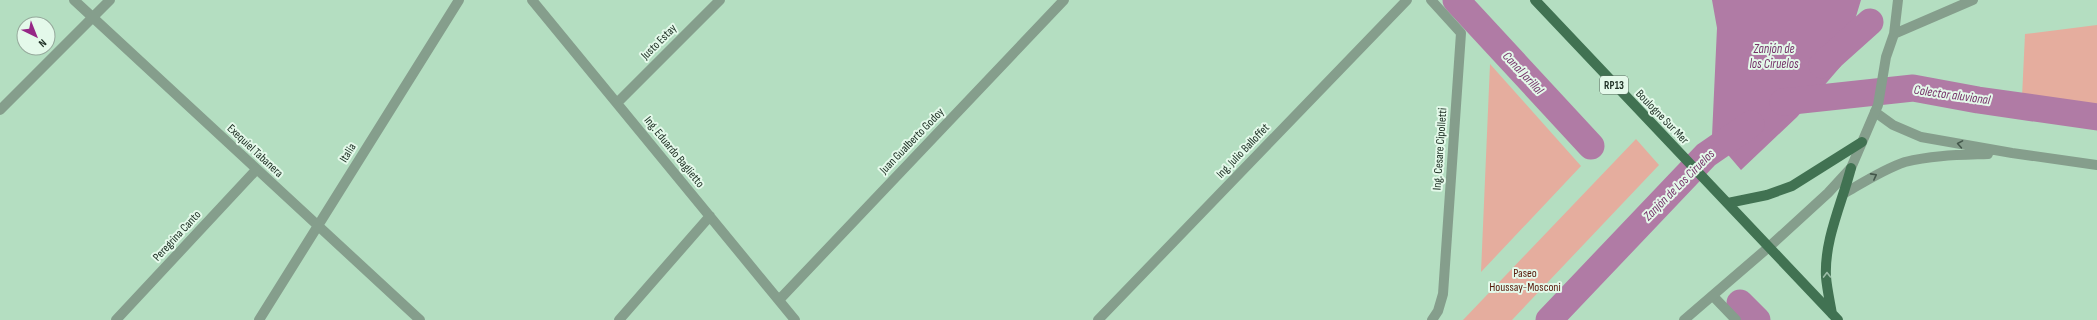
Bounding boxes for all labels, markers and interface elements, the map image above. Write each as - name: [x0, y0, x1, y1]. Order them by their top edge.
- north arrow: [16, 16, 56, 56]
- street label: Justo Estay: [637, 21, 680, 64]
- text: N: [36, 36, 49, 50]
- water label: Zanjón de los Ciruelos: [1749, 41, 1799, 72]
- water label: Canal Jarillal: [1499, 48, 1547, 98]
- road number: RP13: [1600, 76, 1628, 94]
- water label: Colector aluvional: [1913, 82, 1992, 108]
- street label: Boulogne Sur Mer: [1632, 87, 1692, 148]
- street label: Juan Gualberto Godoy: [876, 104, 948, 178]
- street label: Ing. Cesare Cipolletti: [1430, 107, 1450, 191]
- street label: Ing. Eduardo Baglietto: [641, 113, 707, 191]
- street label: Ing. Julio Balloffet: [1213, 120, 1273, 181]
- street label: Exequiel Tabanera: [224, 121, 286, 181]
- street label: Italia: [336, 140, 360, 165]
- one-way arrow: [1957, 141, 1963, 149]
- water label: Zanjón de Los Ciruelos: [1639, 146, 1718, 225]
- one-way arrow: [1870, 173, 1877, 181]
- street label: Peregrina Canto: [150, 207, 204, 265]
- park label: Paseo Houssay-Mosconi: [1489, 266, 1561, 295]
- one-way arrow: [1822, 272, 1831, 278]

